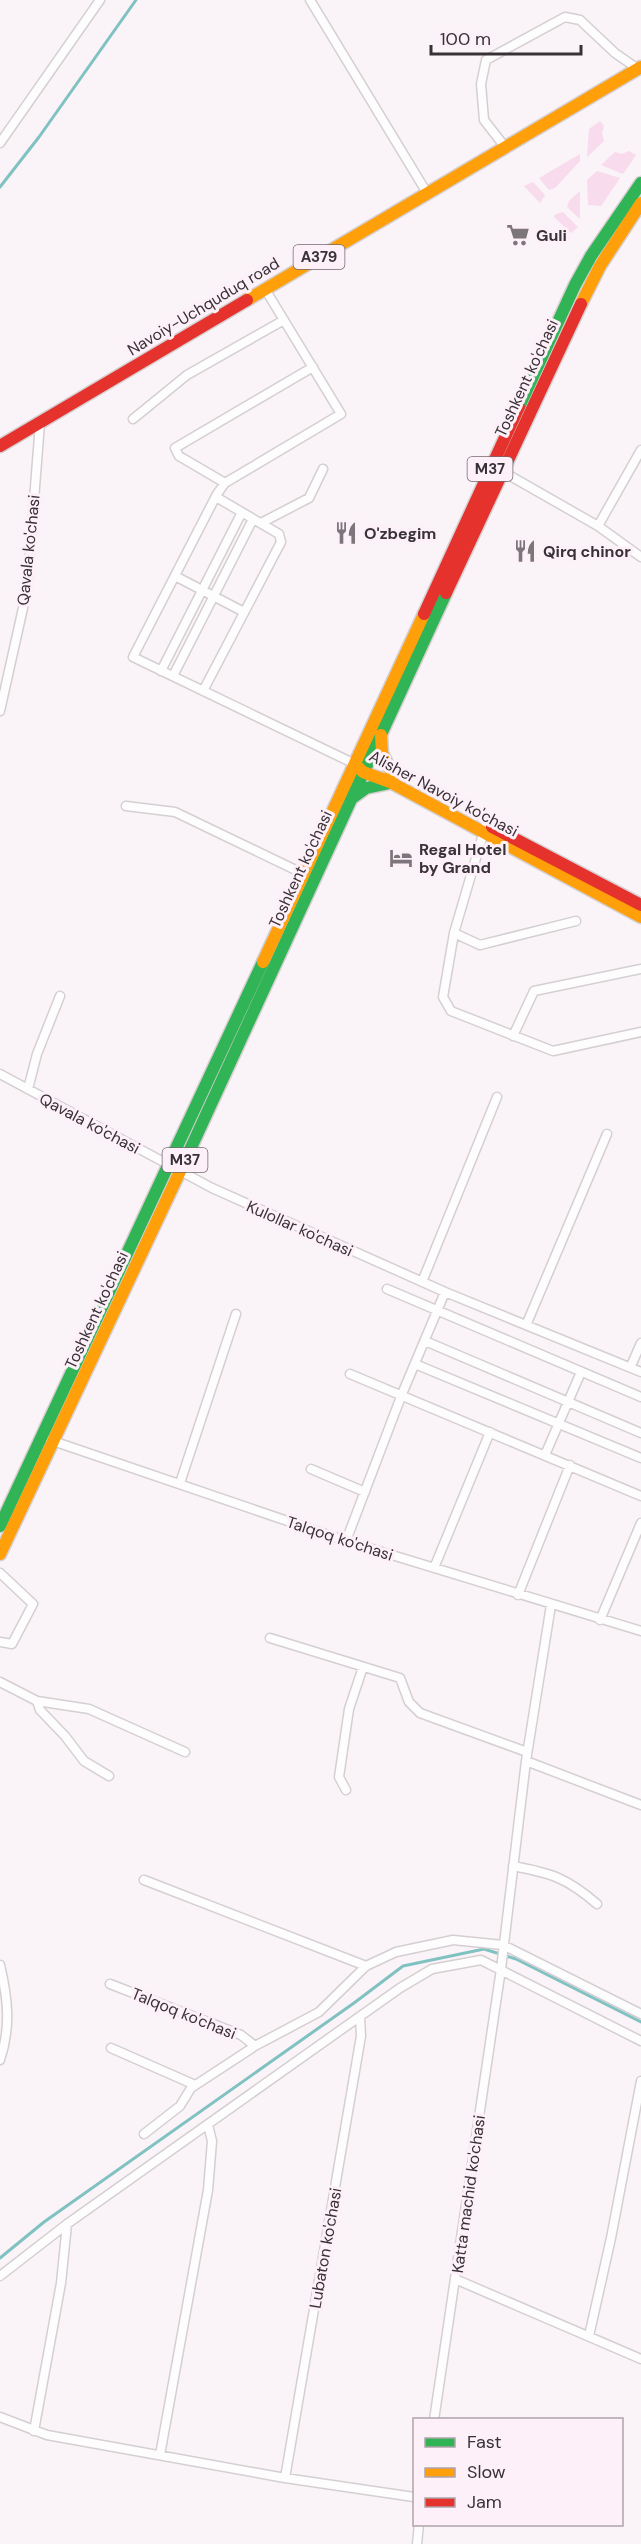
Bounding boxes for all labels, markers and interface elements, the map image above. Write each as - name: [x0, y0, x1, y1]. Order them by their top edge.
- scale bar: [431, 18, 581, 56]
- text: 100 m: [440, 27, 491, 51]
- supermarket icon: Guli: [505, 222, 531, 248]
- place label: Guli: [536, 225, 567, 246]
- road number: A379: [294, 245, 344, 269]
- street label: Navoiy-Uchquduq road: [123, 253, 283, 360]
- street label: Toshkent ko'chasi: [490, 316, 563, 440]
- road number: M37: [468, 457, 512, 481]
- street label: Qavala ko'chasi: [12, 494, 45, 606]
- restaurant icon: O'zbegim: [333, 520, 359, 546]
- place label: O'zbegim: [364, 523, 436, 544]
- restaurant icon: Qirq chinor: [512, 538, 538, 564]
- place label: Qirq chinor: [543, 541, 631, 562]
- street label: Alisher Navoiy ko'chasi: [366, 745, 522, 842]
- street label: Toshkent ko'chasi: [264, 807, 337, 931]
- place label: Regal Hotel by Grand: [419, 839, 506, 878]
- hotel icon: Regal Hotel by Grand: [388, 845, 414, 871]
- street label: Qavala ko'chasi: [36, 1088, 144, 1159]
- road number: M37: [162, 1148, 207, 1172]
- street label: Kulollar ko'chasi: [243, 1196, 356, 1261]
- street label: Toshkent ko'chasi: [60, 1248, 133, 1372]
- street label: Talqoq ko'chasi: [284, 1511, 396, 1566]
- street label: Talqoq ko'chasi: [128, 1983, 239, 2044]
- street label: Katta machid ko'chasi: [447, 2114, 490, 2275]
- street label: Lubaton ko'chasi: [305, 2186, 346, 2310]
- legend: [413, 2418, 623, 2526]
- text: Fast: [467, 2430, 502, 2454]
- text: Slow: [467, 2460, 506, 2484]
- text: Jam: [467, 2490, 502, 2514]

